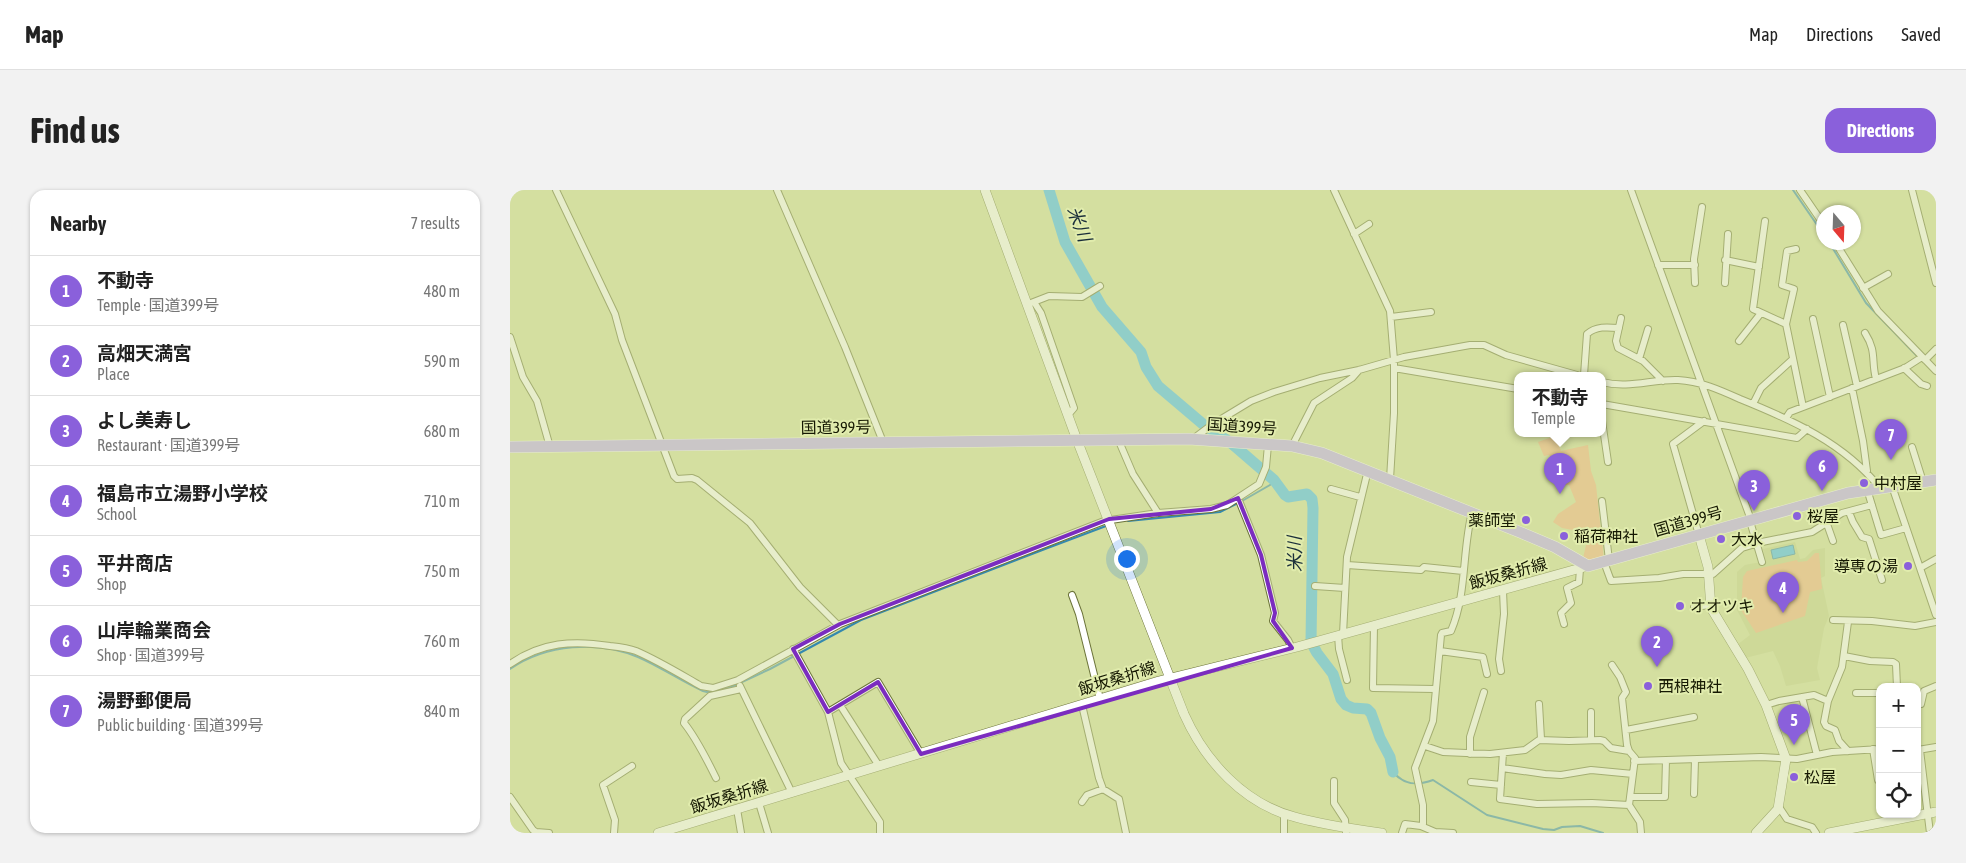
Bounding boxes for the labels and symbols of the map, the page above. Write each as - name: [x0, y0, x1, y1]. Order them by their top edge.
- water label: 米川: [1063, 203, 1096, 246]
- north arrow: [1816, 205, 1861, 250]
- street label: 国道399号: [1206, 415, 1278, 437]
- street label: 国道399号: [801, 417, 871, 437]
- pin: 7: [1875, 419, 1907, 460]
- pin: 6: [1806, 450, 1838, 491]
- pin: 1: [1544, 453, 1576, 494]
- pin: 3: [1738, 470, 1770, 511]
- place label: 中村屋: [1874, 474, 1922, 492]
- marker: 中村屋: [1858, 477, 1870, 489]
- street label: 国道399号: [1652, 503, 1724, 539]
- place label: 桜屋: [1807, 507, 1839, 525]
- marker: 桜屋: [1791, 510, 1803, 522]
- place label: 薬師堂: [1468, 511, 1516, 529]
- marker: 薬師堂: [1520, 514, 1532, 526]
- place label: 稲荷神社: [1574, 527, 1638, 545]
- marker: 稲荷神社: [1558, 530, 1570, 542]
- place label: 大水: [1731, 530, 1763, 548]
- marker: 大水: [1715, 533, 1727, 545]
- water label: 米川: [1284, 534, 1305, 572]
- your location: [1114, 546, 1140, 572]
- street label: 飯坂桑折線: [1467, 554, 1549, 592]
- place label: 導専の湯: [1834, 557, 1898, 575]
- marker: 導専の湯: [1902, 560, 1914, 572]
- pin: 4: [1767, 572, 1799, 613]
- place label: オオツキ: [1690, 597, 1754, 615]
- marker: オオツキ: [1674, 600, 1686, 612]
- pin: 2: [1641, 626, 1673, 667]
- street label: 飯坂桑折線: [1076, 658, 1158, 698]
- place label: 西根神社: [1658, 677, 1722, 695]
- marker: 西根神社: [1642, 680, 1654, 692]
- pin: 5: [1778, 704, 1810, 745]
- place label: 松屋: [1804, 768, 1836, 786]
- marker: 松屋: [1788, 771, 1800, 783]
- street label: 飯坂桑折線: [688, 776, 770, 816]

